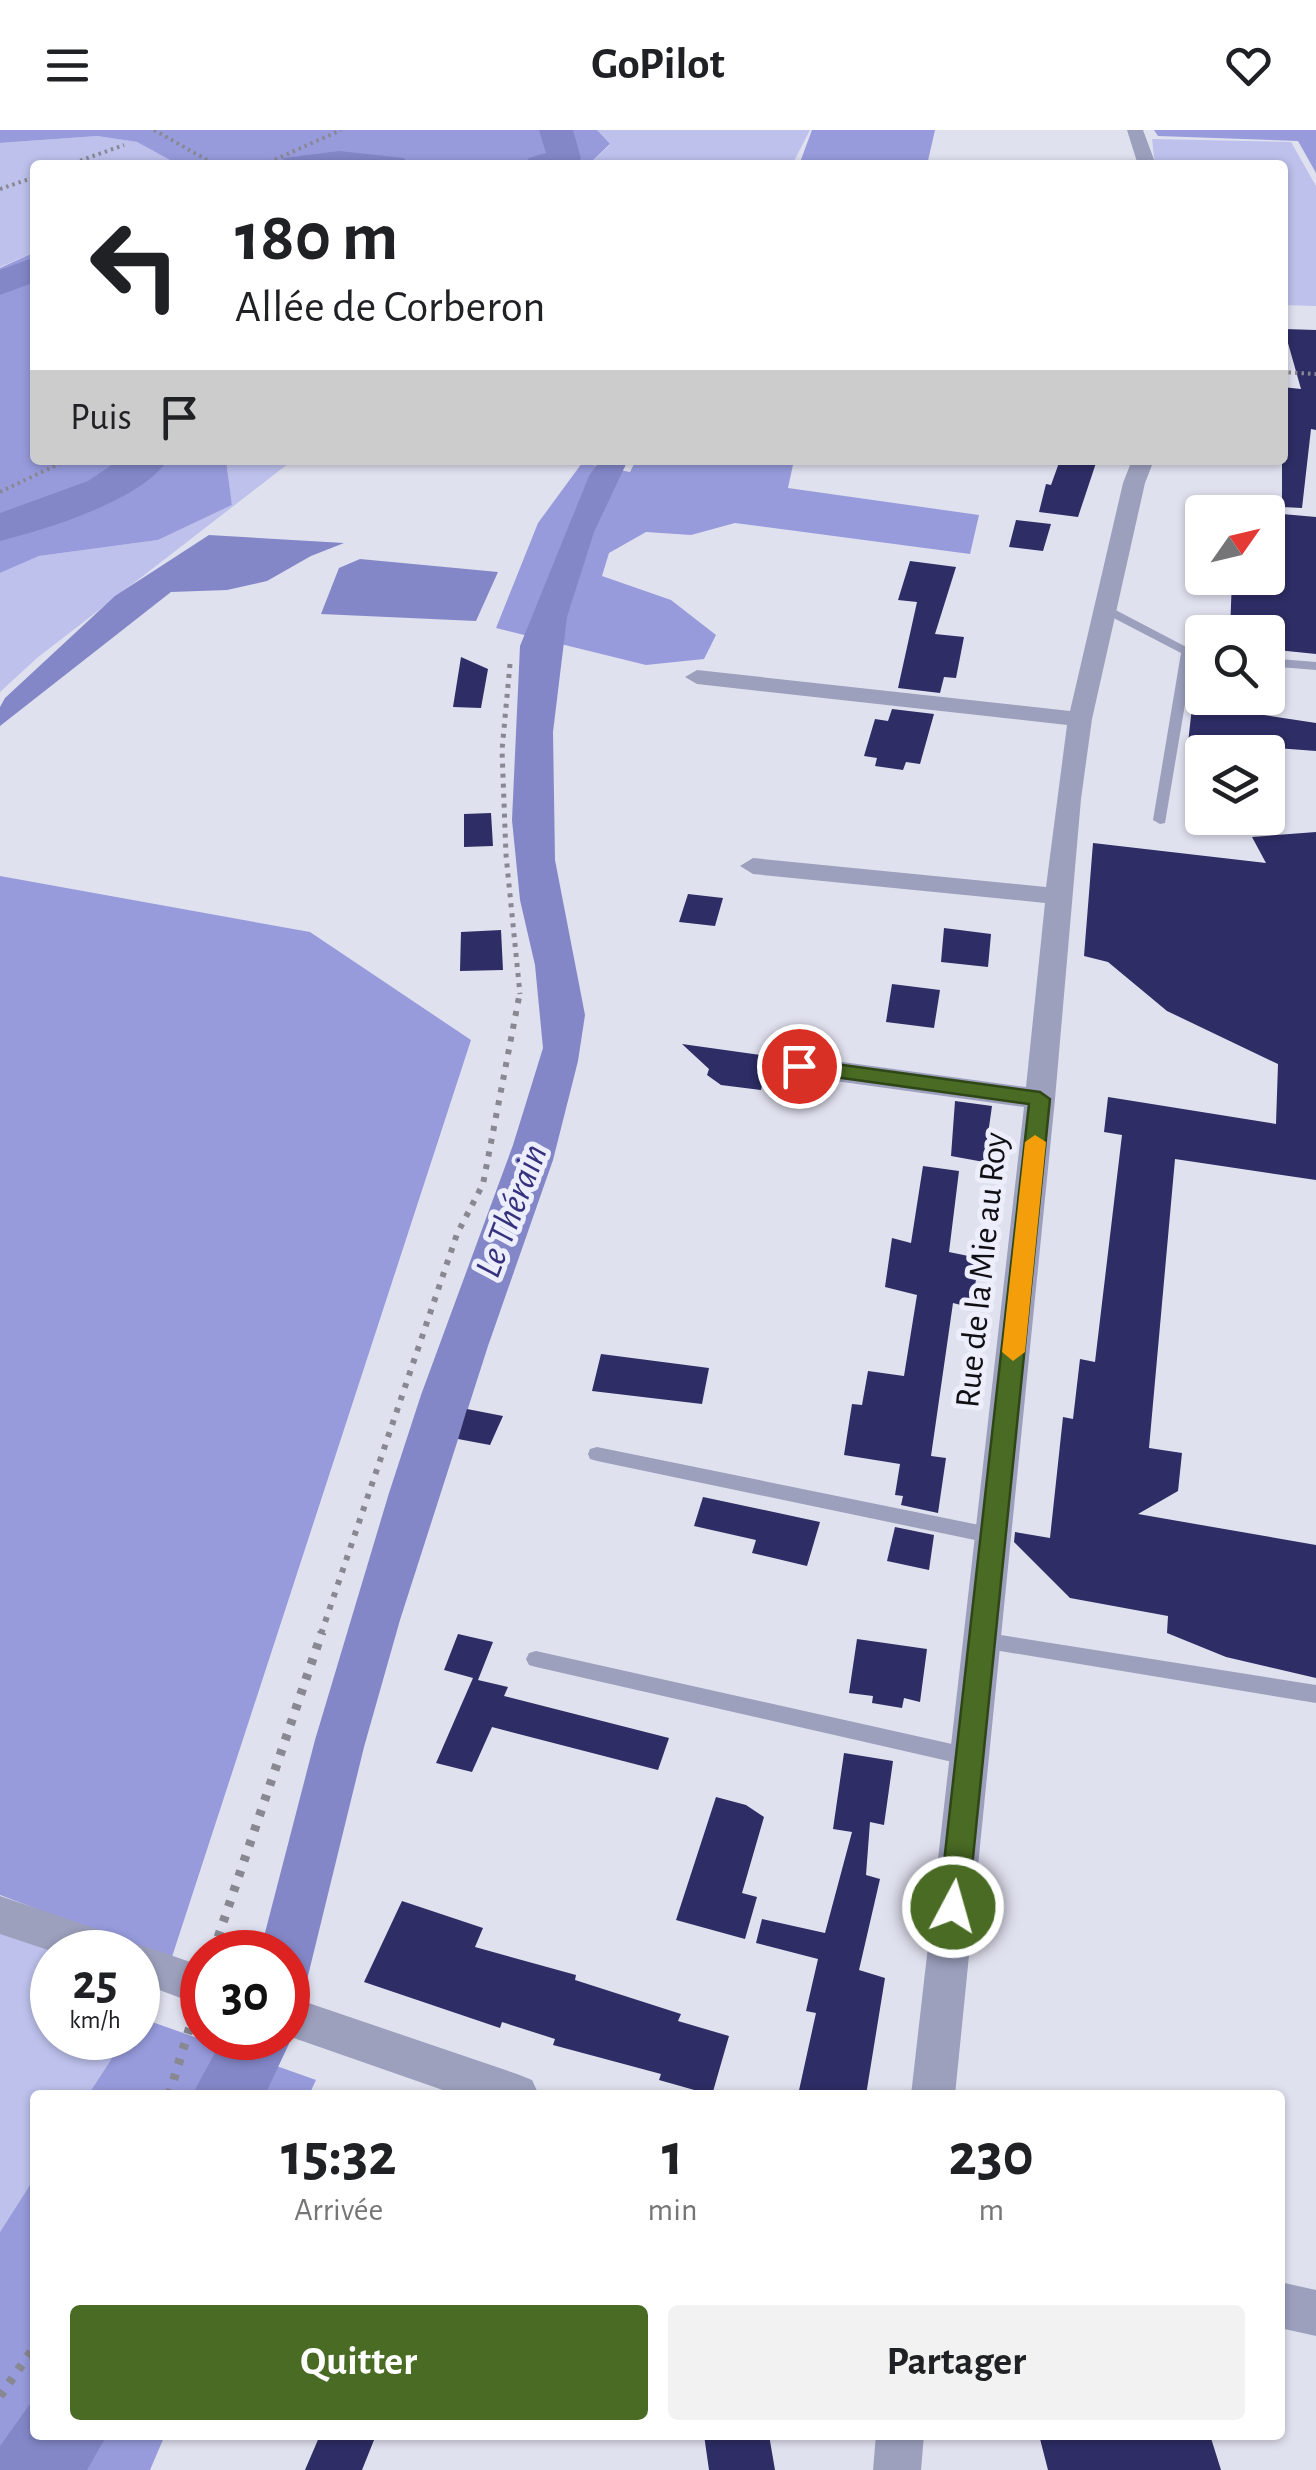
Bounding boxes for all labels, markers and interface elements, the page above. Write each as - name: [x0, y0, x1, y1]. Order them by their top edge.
- icon: menu: [40, 38, 95, 93]
- icon: heart: [1221, 38, 1276, 93]
- text: GoPilot: [591, 42, 725, 87]
- icon: left: [70, 200, 200, 330]
- text: 180 m: [235, 203, 398, 273]
- text: Allée de Corberon: [235, 285, 546, 330]
- icon: arrive: [152, 390, 207, 445]
- text: Puis: [70, 399, 132, 437]
- north arrow: [1185, 495, 1285, 595]
- map controls: [1185, 495, 1285, 835]
- button: search: [1185, 615, 1285, 715]
- button: layers: [1185, 735, 1285, 835]
- pin: [757, 1024, 842, 1109]
- icon: arrive: [772, 1039, 827, 1094]
- street label: Rue de la Mie au Roy: [950, 1131, 1014, 1409]
- water label: Le Thérain: [469, 1139, 555, 1283]
- position arrow: [901, 1855, 1005, 1959]
- speed limit sign: 30: [180, 1930, 310, 2060]
- text: 25: [72, 1958, 118, 2008]
- text: km/h: [69, 2008, 121, 2033]
- text: 15:32: [281, 2126, 396, 2186]
- text: 1: [662, 2126, 683, 2186]
- text: 230: [948, 2126, 1034, 2186]
- text: Arrivée: [294, 2194, 383, 2226]
- text: min: [648, 2194, 697, 2226]
- text: m: [978, 2194, 1004, 2226]
- button: Quitter: [70, 2305, 648, 2420]
- button: Partager: [668, 2305, 1245, 2420]

